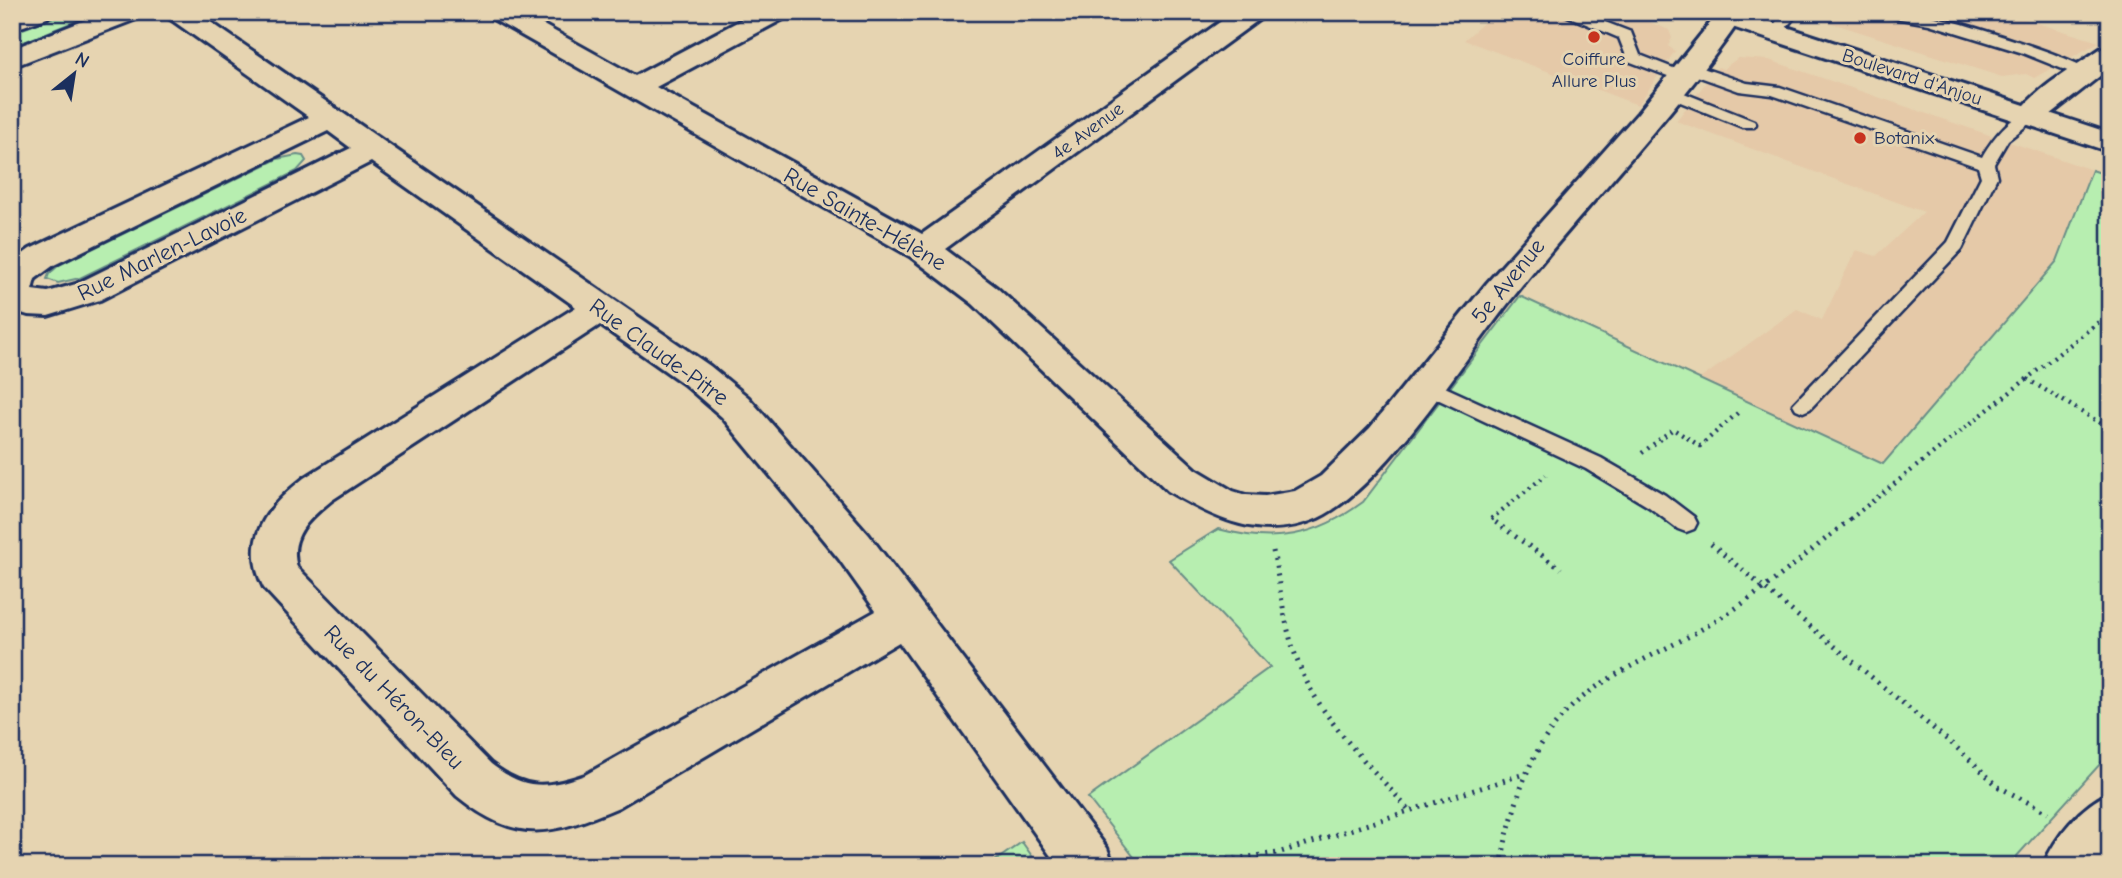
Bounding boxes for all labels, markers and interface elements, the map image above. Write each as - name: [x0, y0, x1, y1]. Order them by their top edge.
- marker: Coiffure Allure Plus: [1586, 29, 1602, 45]
- north arrow: [38, 38, 108, 108]
- street label: Boulevard d'Anjou: [1839, 44, 1985, 110]
- text: N: [71, 48, 93, 73]
- place label: Coiffure Allure Plus: [1552, 48, 1636, 92]
- street label: 4e Avenue: [1048, 98, 1128, 164]
- place label: Botanix: [1874, 127, 1935, 149]
- marker: Botanix: [1852, 130, 1868, 146]
- street label: Rue Sainte-Hélène: [779, 162, 951, 276]
- street label: Rue Marlen-Lavoie: [73, 201, 251, 307]
- street label: 5e Avenue: [1466, 233, 1550, 329]
- street label: Rue Claude-Pitre: [584, 292, 734, 412]
- street label: Rue du Héron-Bleu: [318, 619, 470, 775]

